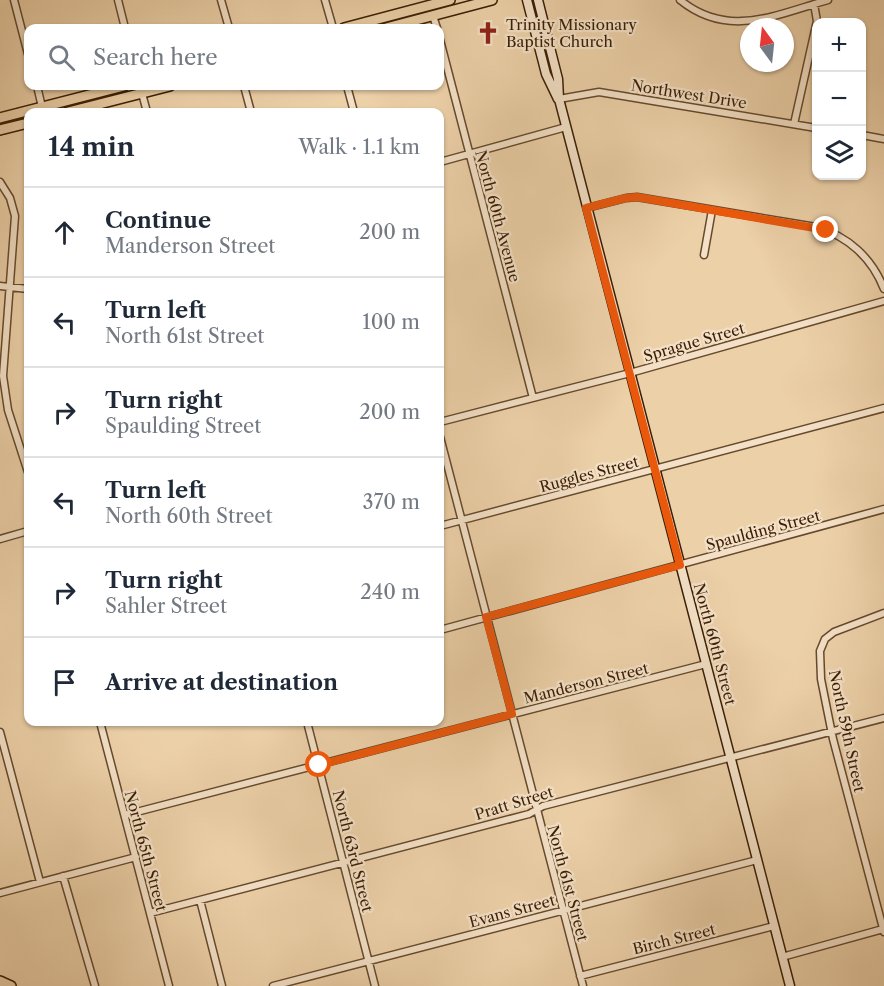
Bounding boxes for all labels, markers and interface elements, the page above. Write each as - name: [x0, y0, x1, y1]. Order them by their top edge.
- place label: Trinity Missionary Baptist Church: [506, 15, 637, 51]
- north arrow: [740, 18, 794, 72]
- map controls: [812, 18, 866, 180]
- button: +: [812, 18, 866, 72]
- church icon: Trinity Missionary Baptist Church: [475, 20, 501, 46]
- search box: [24, 24, 444, 90]
- icon: search: [45, 41, 78, 74]
- text: Search here: [93, 44, 218, 71]
- button: −: [812, 72, 866, 126]
- street label: Northwest Drive: [630, 75, 748, 113]
- button: layers: [812, 126, 866, 180]
- text: 14 min: [48, 131, 135, 163]
- text: Walk · 1.1 km: [298, 135, 420, 159]
- street label: North 60th Avenue: [471, 148, 525, 284]
- text: Continue: [105, 207, 211, 234]
- icon: ahead: [48, 216, 81, 249]
- route end: [812, 216, 838, 242]
- text: 200 m: [359, 220, 420, 244]
- text: Manderson Street: [105, 234, 275, 258]
- text: Turn left: [105, 297, 206, 324]
- icon: left: [48, 306, 81, 339]
- text: 100 m: [362, 310, 420, 334]
- street label: Sprague Street: [641, 318, 747, 366]
- text: North 61st Street: [105, 324, 264, 348]
- text: Turn right: [105, 387, 223, 414]
- icon: right: [48, 396, 81, 429]
- text: 200 m: [359, 400, 420, 424]
- text: Spaulding Street: [105, 414, 261, 438]
- street label: Ruggles Street: [537, 451, 641, 496]
- text: Turn left: [105, 477, 206, 504]
- icon: left: [48, 486, 81, 519]
- text: 370 m: [363, 490, 420, 514]
- text: North 60th Street: [105, 504, 273, 528]
- street label: Spaulding Street: [704, 505, 823, 554]
- text: Turn right: [105, 567, 223, 594]
- icon: right: [48, 576, 81, 609]
- text: 240 m: [360, 580, 420, 604]
- street label: North 60th Street: [690, 581, 741, 708]
- text: Sahler Street: [105, 594, 227, 618]
- street label: Manderson Street: [522, 658, 651, 708]
- icon: arrive: [48, 666, 81, 699]
- street label: North 59th Street: [825, 668, 869, 794]
- text: Arrive at destination: [105, 669, 338, 696]
- route start: [305, 751, 331, 777]
- street label: Pratt Street: [472, 782, 556, 824]
- street label: North 65th Street: [121, 788, 171, 914]
- street label: North 63rd Street: [329, 788, 378, 915]
- street label: North 61st Street: [543, 823, 593, 944]
- street label: Evans Street: [467, 890, 558, 932]
- street label: Birch Street: [631, 919, 718, 958]

